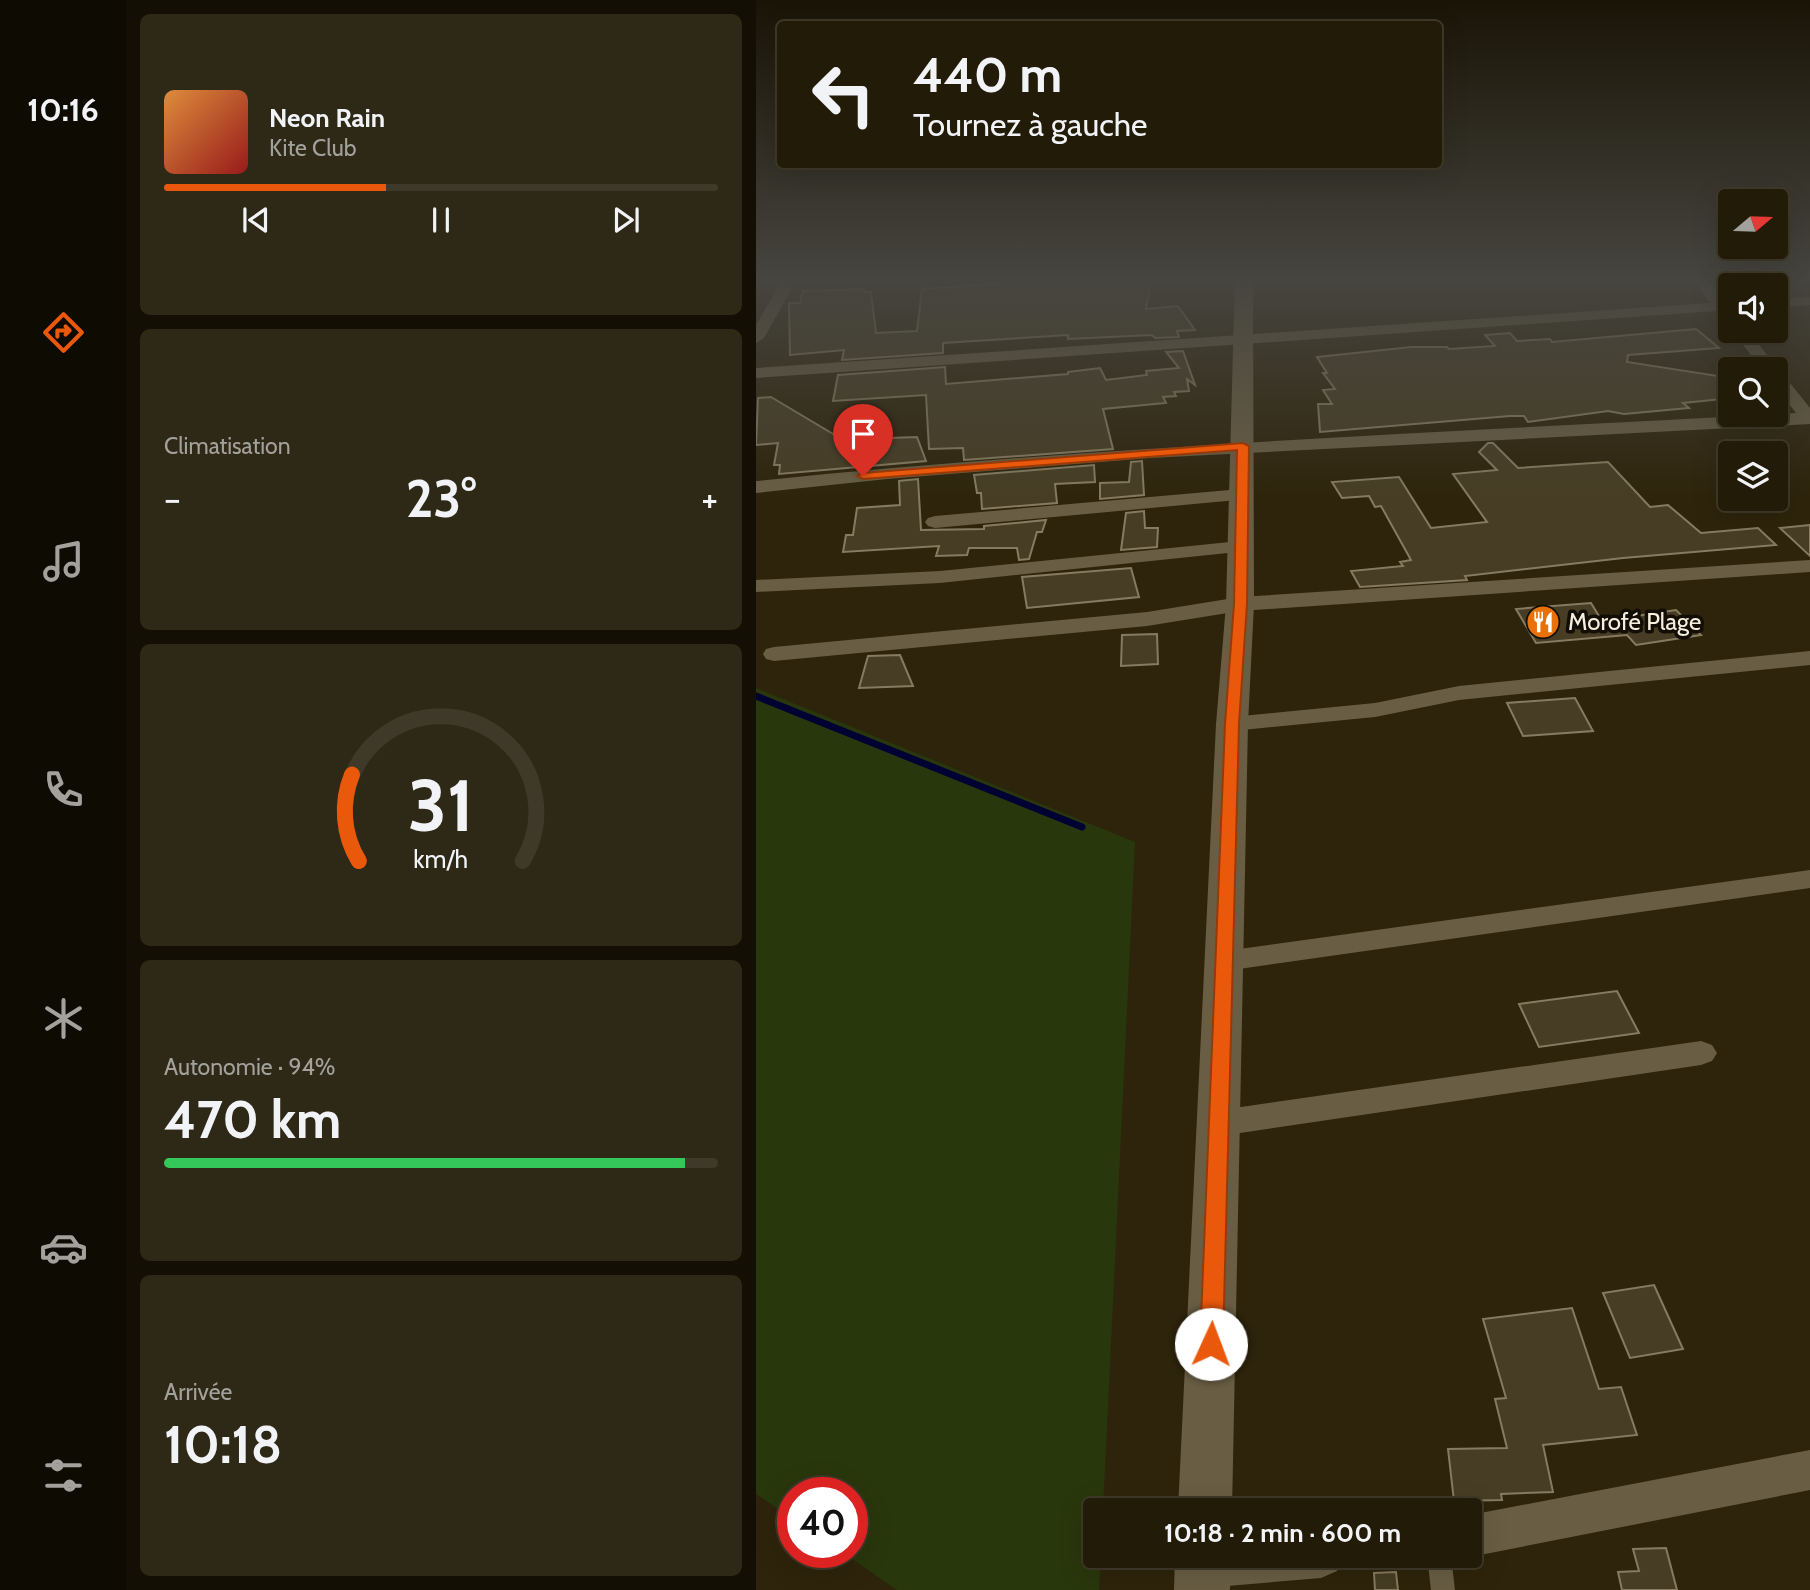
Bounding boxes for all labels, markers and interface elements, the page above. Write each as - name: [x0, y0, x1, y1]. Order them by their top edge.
- text: 440 m: [913, 45, 1062, 104]
- icon: left: [798, 49, 889, 140]
- text: 10:16: [27, 90, 99, 129]
- text: Neon Rain: [269, 102, 385, 134]
- text: Tournez à gauche: [913, 105, 1147, 144]
- text: Kite Club: [269, 134, 356, 162]
- north arrow: [1718, 189, 1788, 259]
- map controls: [1718, 189, 1788, 511]
- icon: previous: [237, 201, 275, 239]
- icon: pause: [422, 201, 460, 239]
- icon: next: [607, 201, 645, 239]
- button: sound: [1718, 273, 1788, 343]
- icon: directions: [39, 308, 88, 357]
- button: search: [1718, 357, 1788, 427]
- pin: [833, 404, 893, 476]
- icon: arrive: [844, 415, 882, 453]
- text: Climatisation: [164, 432, 291, 460]
- button: layers: [1718, 441, 1788, 511]
- text: 23°: [406, 467, 476, 530]
- text: −: [164, 475, 181, 522]
- text: +: [701, 475, 718, 522]
- icon: music: [39, 537, 88, 586]
- restaurant icon: Morofé Plage: [1524, 603, 1562, 641]
- place label: Morofé Plage: [1568, 607, 1701, 636]
- text: 31: [408, 761, 474, 849]
- icon: phone: [39, 765, 88, 814]
- text: km/h: [414, 844, 468, 874]
- icon: climate: [39, 994, 88, 1043]
- text: Autonomie · 94%: [164, 1053, 335, 1081]
- text: 470 km: [164, 1088, 341, 1151]
- icon: car: [39, 1223, 88, 1272]
- position arrow: [1174, 1307, 1248, 1381]
- text: Arrivée: [164, 1378, 232, 1406]
- text: 10:18: [164, 1413, 282, 1476]
- icon: filters: [39, 1451, 88, 1500]
- speed limit sign: 40: [777, 1477, 868, 1568]
- text: 10:18 · 2 min · 600 m: [1164, 1517, 1401, 1549]

